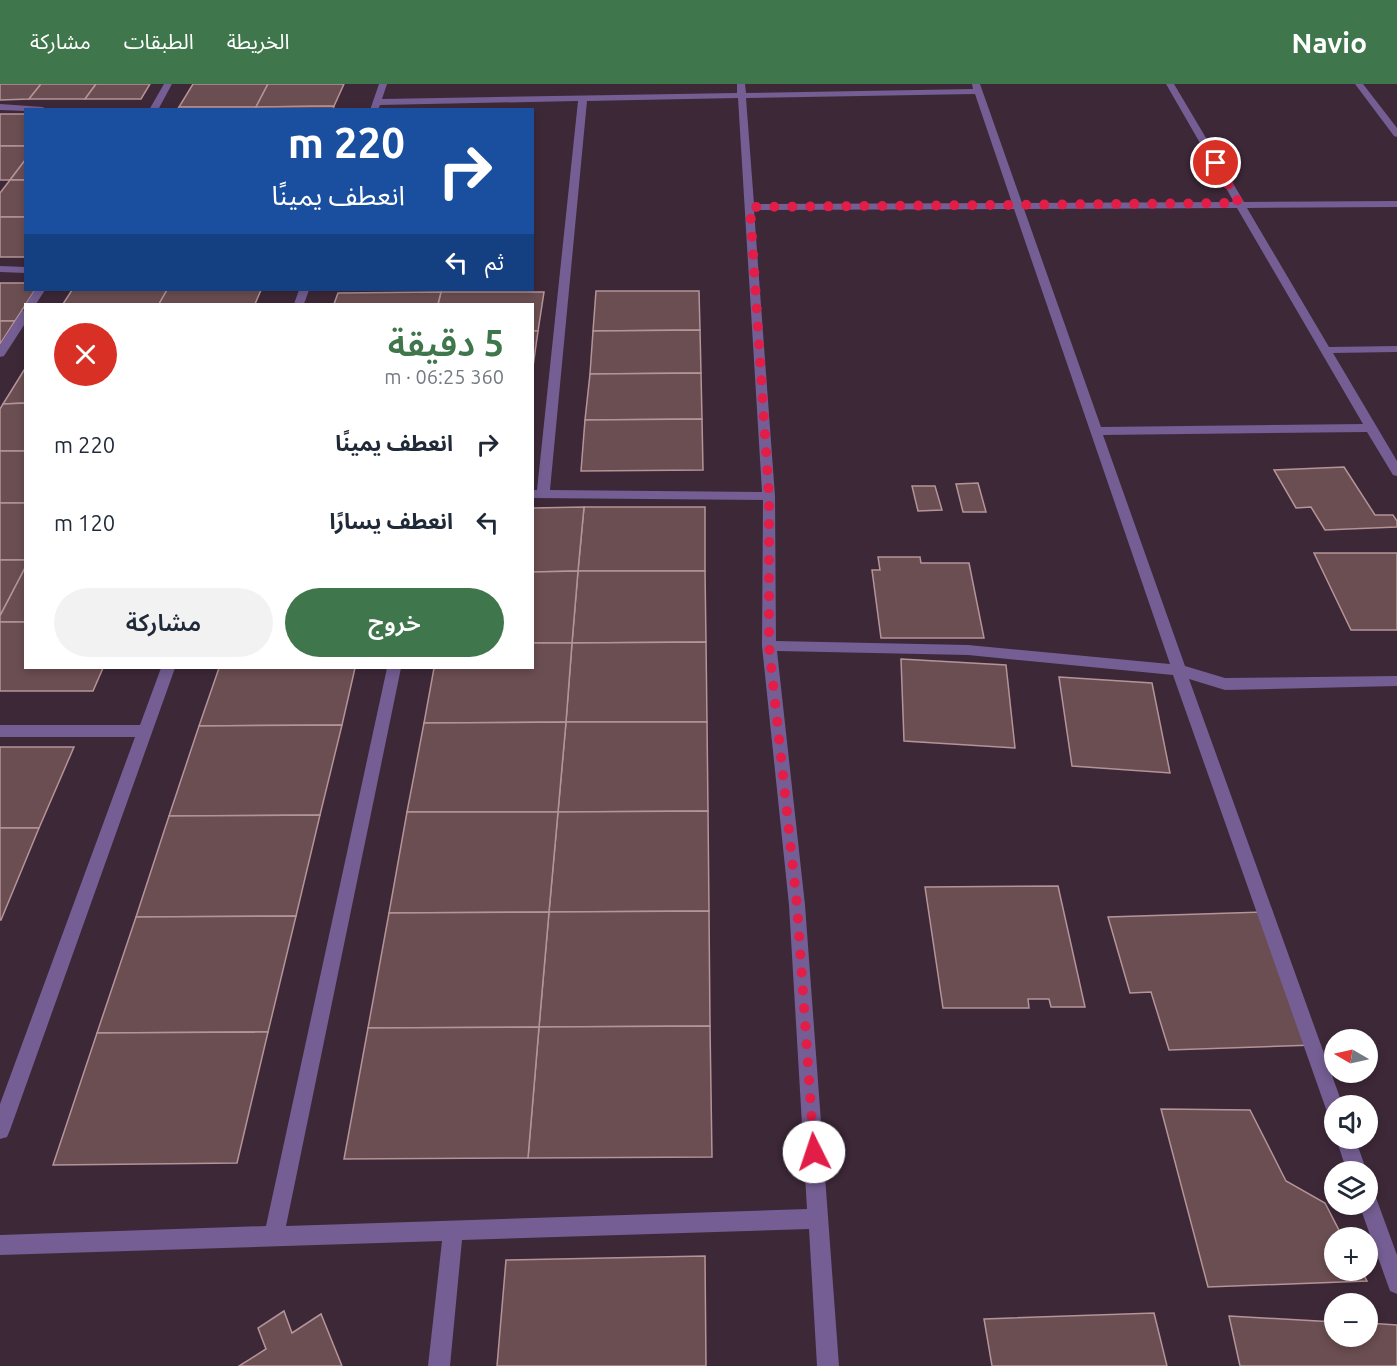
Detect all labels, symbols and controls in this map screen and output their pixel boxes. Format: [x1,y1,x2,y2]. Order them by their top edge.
text: Navio [1292,27,1367,58]
text: مشاركة [30,29,91,53]
text: الطبقات [124,29,194,53]
text: الخريطة [227,29,290,53]
text: 220 m [288,119,405,166]
icon: right [426,132,504,210]
pin [1190,137,1241,188]
icon: arrive [1199,146,1232,179]
text: انعطف يمينًا [271,180,405,210]
icon: left [440,246,473,279]
text: ثم [485,249,504,274]
text: 5 دقيقة [388,322,504,363]
button: close [54,323,117,386]
text: 360 m · 06:25 [384,365,504,388]
icon: right [471,428,504,461]
text: انعطف يمينًا [335,430,453,455]
text: 220 m [54,432,115,457]
icon: left [471,506,504,539]
text: انعطف يسارًا [330,508,453,533]
text: 120 m [54,510,115,535]
button: مشاركة [54,588,273,657]
button: خروج [285,588,504,657]
north arrow [1324,1029,1378,1083]
map controls [1324,1029,1378,1347]
button: sound [1324,1095,1378,1149]
position arrow [782,1120,846,1184]
button: layers [1324,1161,1378,1215]
button: + [1324,1227,1378,1281]
button: − [1324,1293,1378,1347]

